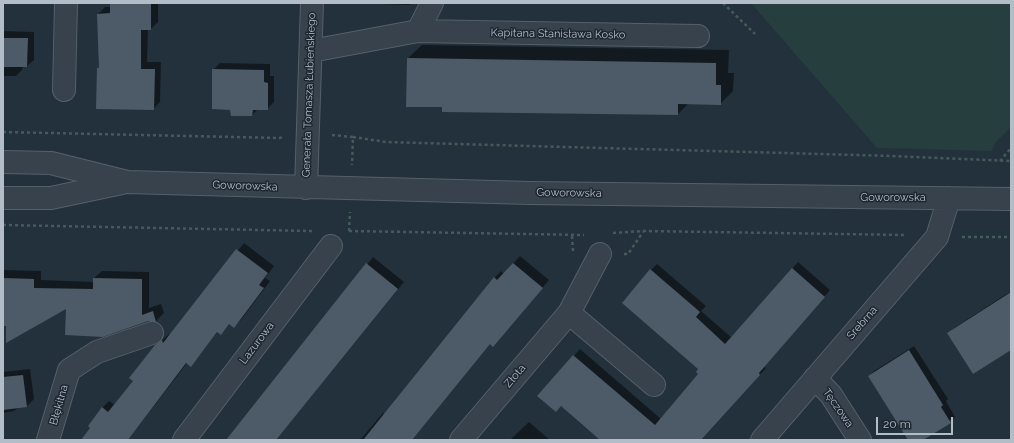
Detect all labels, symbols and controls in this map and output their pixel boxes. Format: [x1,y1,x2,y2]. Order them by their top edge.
street label: Generała Tomasza Łubieńskiego [300,12,318,178]
street label: Kapitana Stanisława Kosko [490,26,626,42]
street label: Goworowska [212,178,278,194]
street label: Goworowska [536,186,602,200]
street label: Goworowska [860,191,926,205]
street label: Srebrna [844,304,880,342]
street label: Lazurowa [237,319,277,367]
street label: Złota [502,362,528,390]
street label: Błękitna [47,383,71,427]
street label: Tęczowa [820,386,856,430]
scale bar [878,409,955,435]
text: 20 m [883,417,911,431]

